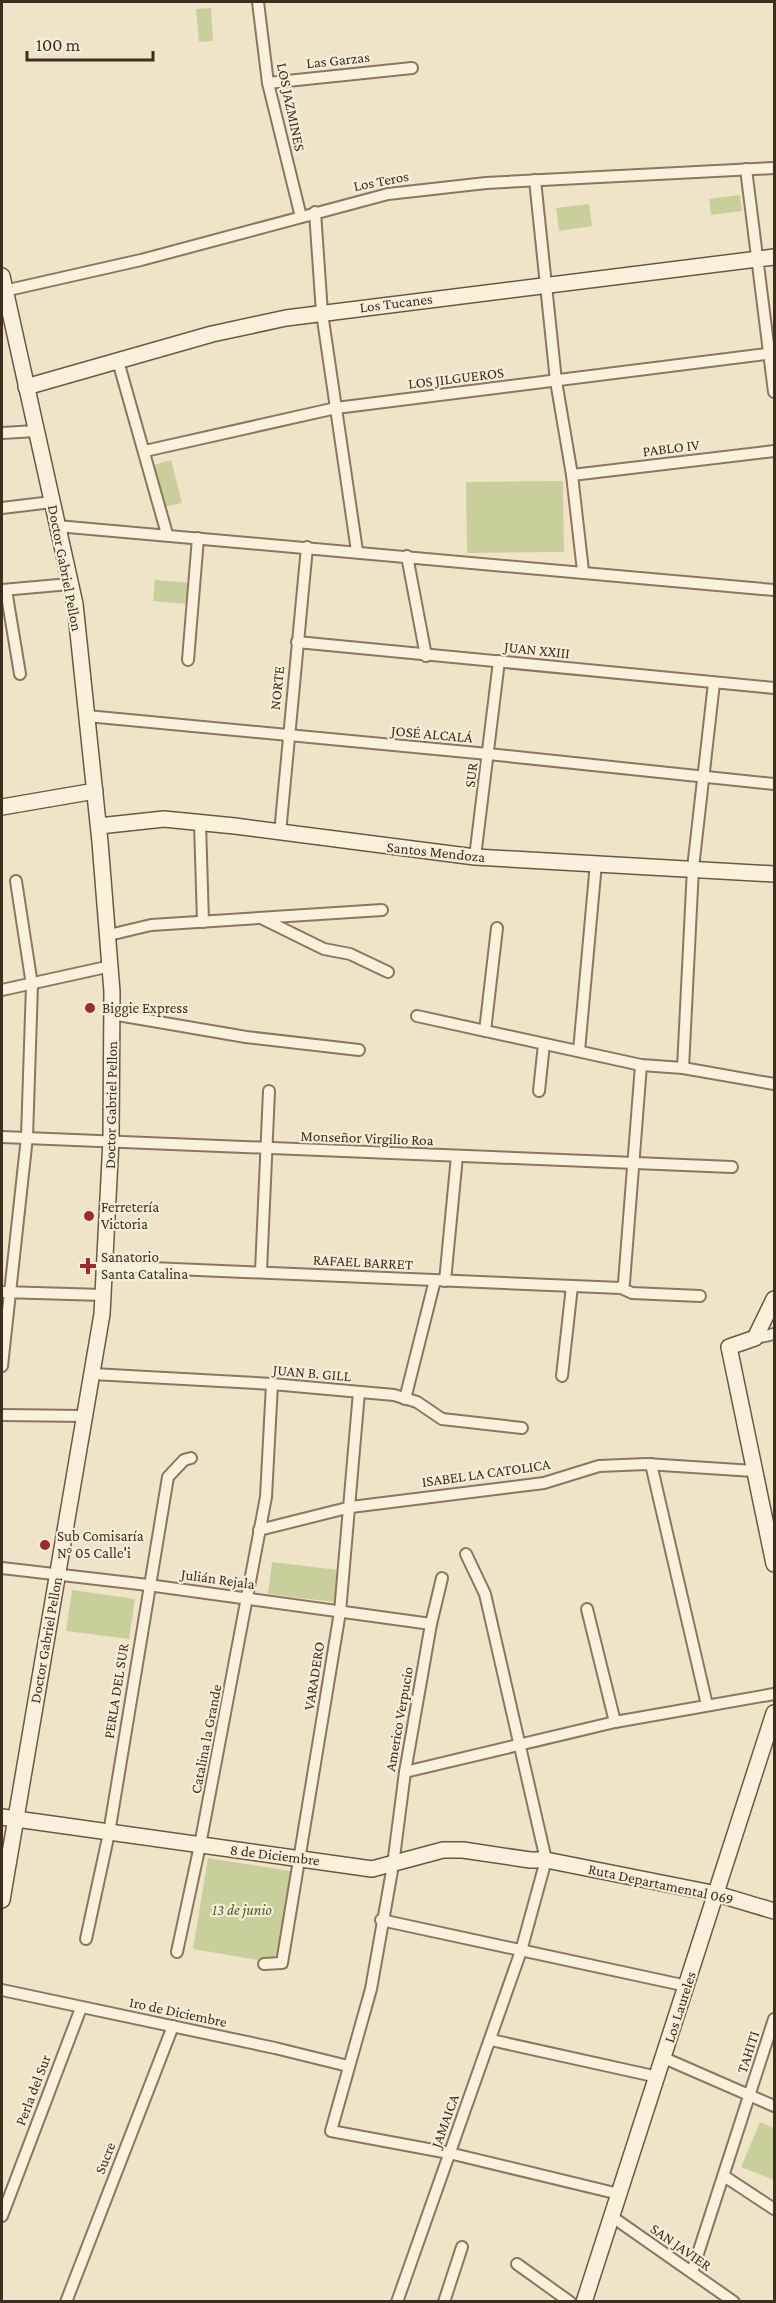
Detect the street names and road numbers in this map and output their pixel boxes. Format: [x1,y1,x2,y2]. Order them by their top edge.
street label: Las Garzas [305,49,371,71]
street label: LOS JAZMINES [273,61,308,153]
street label: Los Teros [352,168,410,194]
street label: Los Tucanes [359,291,433,315]
street label: LOS JILGUEROS [407,364,505,393]
street label: PABLO IV [642,437,701,459]
street label: Doctor Gabriel Pellon [45,504,85,632]
street label: JUAN XXIII [501,638,571,662]
street label: NORTE [267,665,287,711]
street label: JOSÉ ALCALÁ [389,722,474,747]
street label: SUR [462,761,481,788]
street label: Santos Mendoza [386,839,486,865]
street label: Doctor Gabriel Pellon [102,1041,120,1169]
street label: Monseñor Virgilio Roa [300,1128,434,1149]
street label: RAFAEL BARRET [313,1251,413,1273]
street label: JUAN B. GILL [270,1361,352,1385]
street label: ISABEL LA CATOLICA [421,1456,552,1490]
street label: Julián Rejala [178,1566,256,1593]
street label: Doctor Gabriel Pellon [27,1576,65,1704]
street label: VARADERO [301,1641,327,1711]
street label: PERLA DEL SUR [101,1642,132,1740]
street label: Americo Verpucio [382,1665,417,1773]
street label: Catalina la Grande [188,1683,225,1795]
street label: 8 de Diciembre [229,1842,321,1868]
street label: Ruta Departamental 069 [587,1861,735,1908]
street label: Los Laureles [661,1969,699,2045]
street label: 1ro de Diciembre [128,1994,229,2030]
street label: TAHITI [734,2029,762,2075]
street label: Perla del Sur [12,2052,54,2128]
street label: JAMAICA [427,2092,463,2152]
street label: Sucre [92,2139,118,2176]
street label: SAN JAVIER [647,2220,715,2275]

